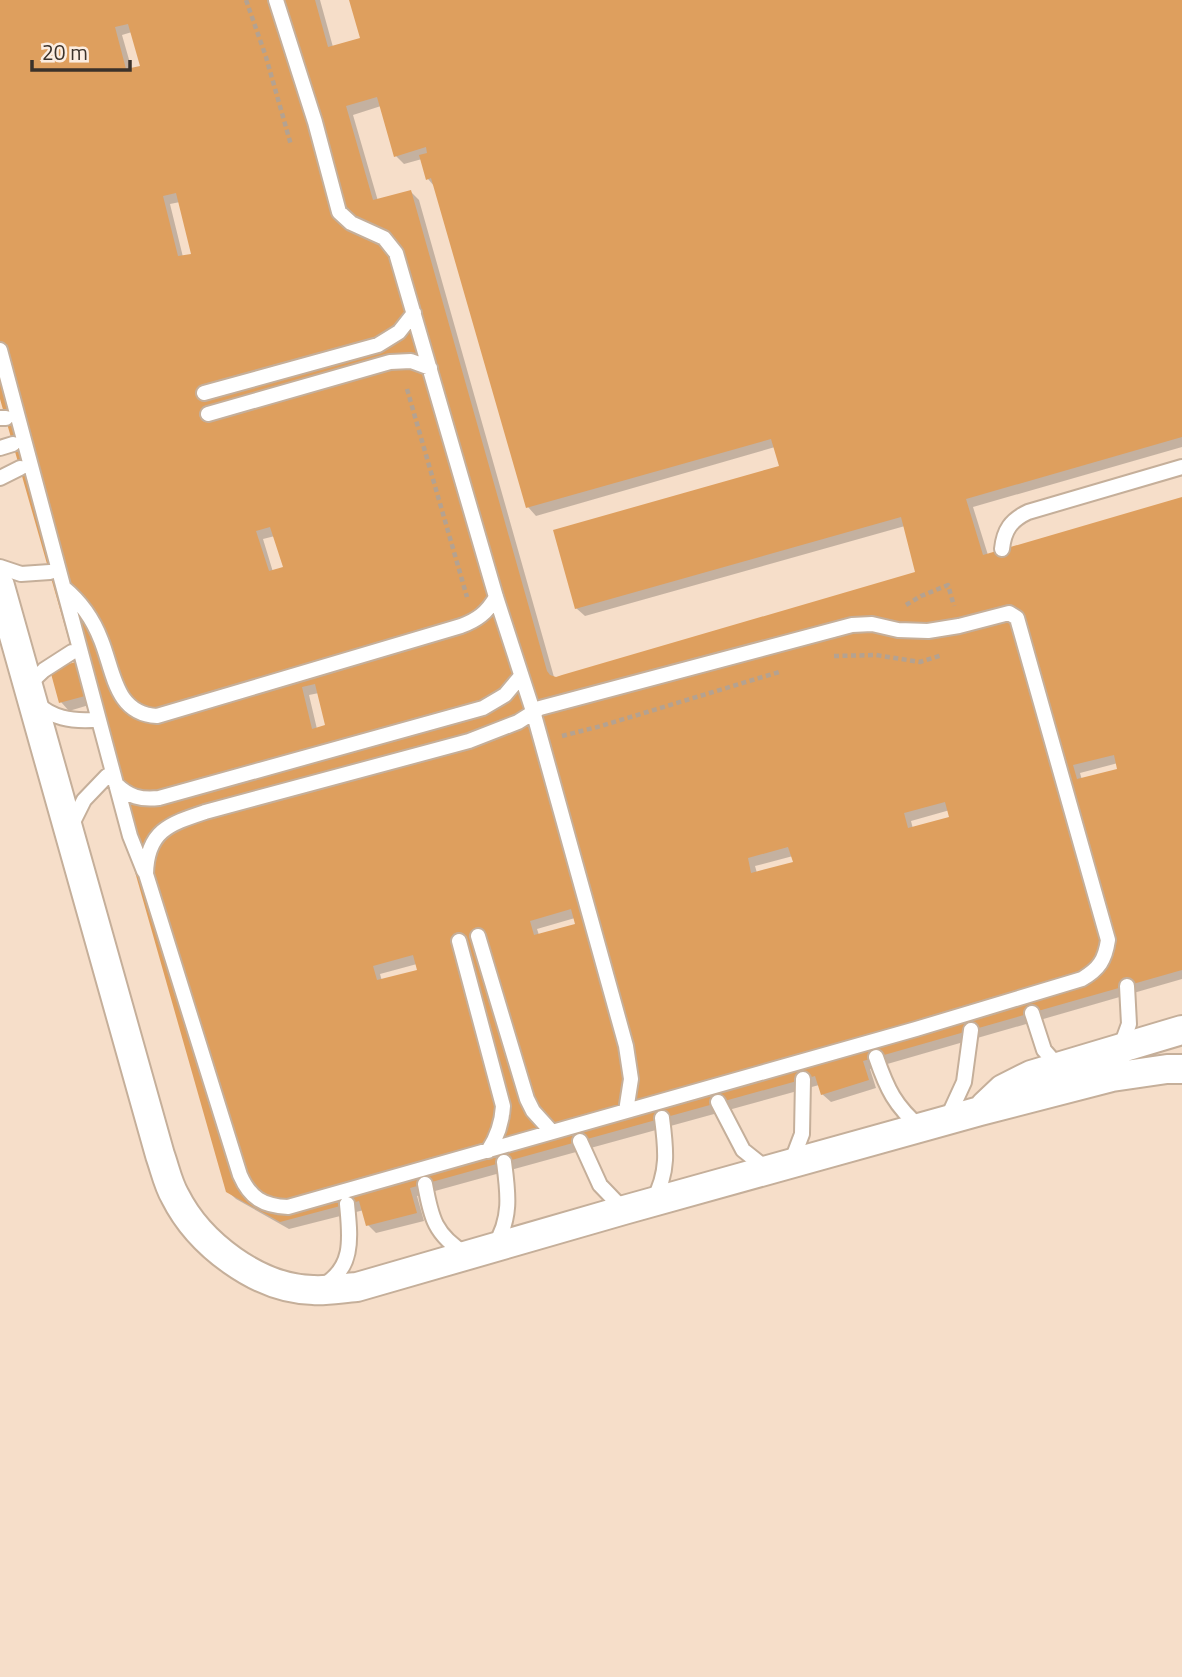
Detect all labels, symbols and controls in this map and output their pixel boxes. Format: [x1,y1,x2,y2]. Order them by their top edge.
scale bar [32,28,130,72]
text: 20 m [42,36,88,68]

